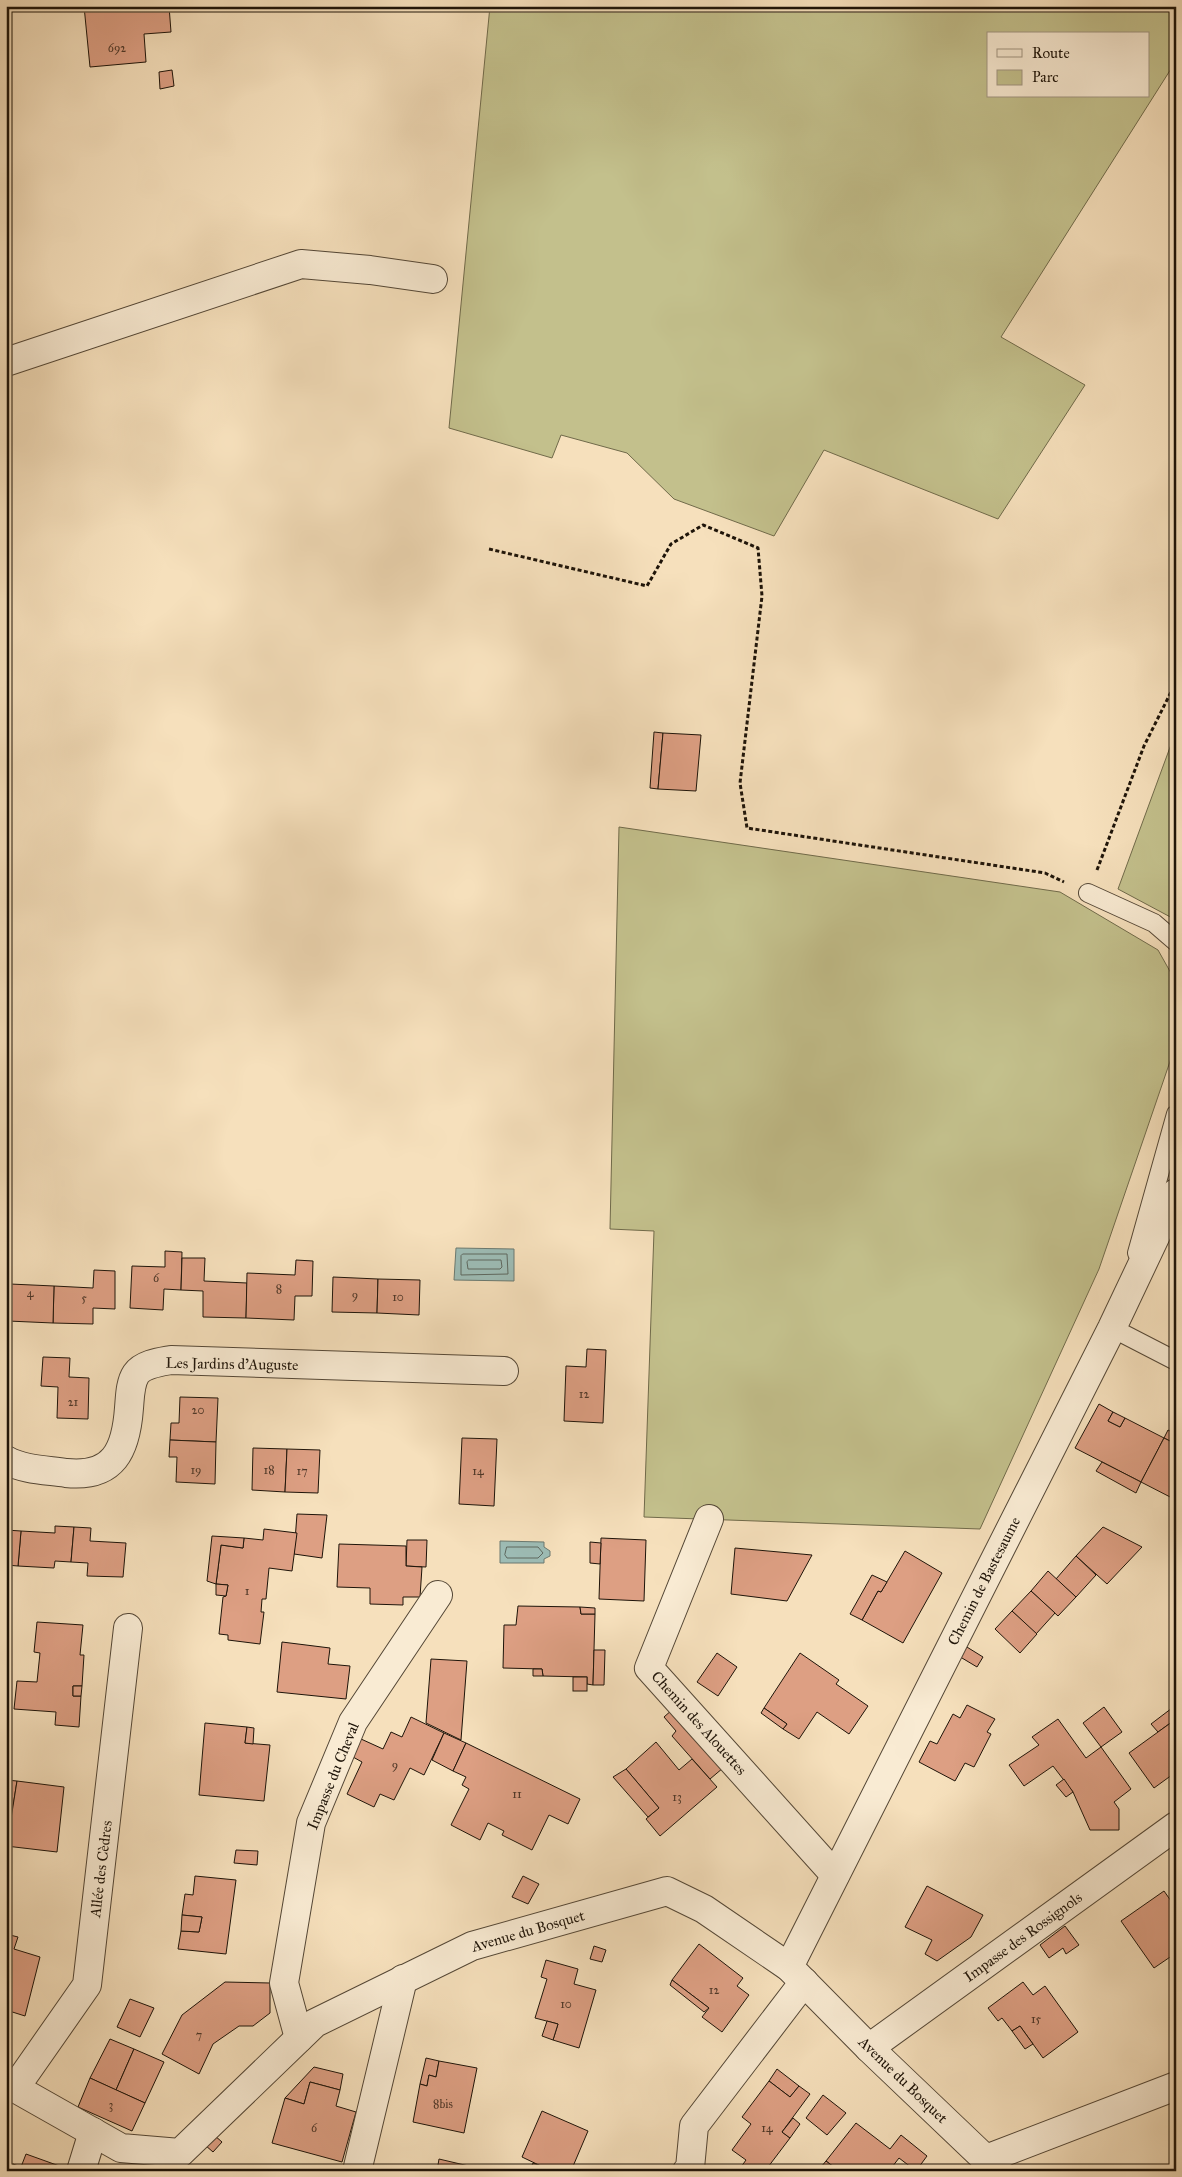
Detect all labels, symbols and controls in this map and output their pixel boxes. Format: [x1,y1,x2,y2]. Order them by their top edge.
legend [987,32,1150,98]
house number: 692 [108,41,126,55]
text: Route [1032,44,1070,62]
text: Parc [1032,68,1059,86]
house number: 6 [153,1271,160,1285]
house number: 8 [276,1282,282,1296]
house number: 4 [27,1286,34,1300]
house number: 9 [352,1288,358,1302]
house number: 10 [392,1290,404,1304]
house number: 5 [81,1291,87,1305]
street label: Les Jardins d'Auguste [165,1354,299,1375]
house number: 12 [579,1387,589,1401]
house number: 21 [68,1395,79,1409]
house number: 20 [192,1403,204,1417]
house number: 19 [190,1463,202,1477]
house number: 18 [263,1463,275,1477]
house number: 17 [296,1464,308,1478]
house number: 14 [472,1464,484,1478]
street label: Chemin de Bastesaume [944,1514,1024,1648]
house number: 1 [245,1584,250,1598]
street label: Chemin des Alouettes [648,1667,750,1779]
street label: Impasse du Cheval [303,1719,363,1832]
house number: 9 [392,1758,398,1772]
house number: 11 [512,1787,522,1801]
house number: 13 [672,1790,682,1804]
street label: Allée des Cèdres [86,1819,116,1920]
street label: Impasse des Rossignols [961,1888,1085,1986]
street label: Avenue du Bosquet [468,1906,588,1957]
house number: 12 [709,1983,719,1997]
house number: 10 [560,1997,572,2011]
house number: 15 [1031,2012,1042,2026]
house number: 7 [196,2028,202,2042]
street label: Avenue du Bosquet [853,2032,952,2128]
house number: 8bis [433,2097,453,2111]
house number: 3 [109,2098,114,2112]
house number: 6 [311,2121,318,2135]
house number: 14 [761,2121,773,2135]

